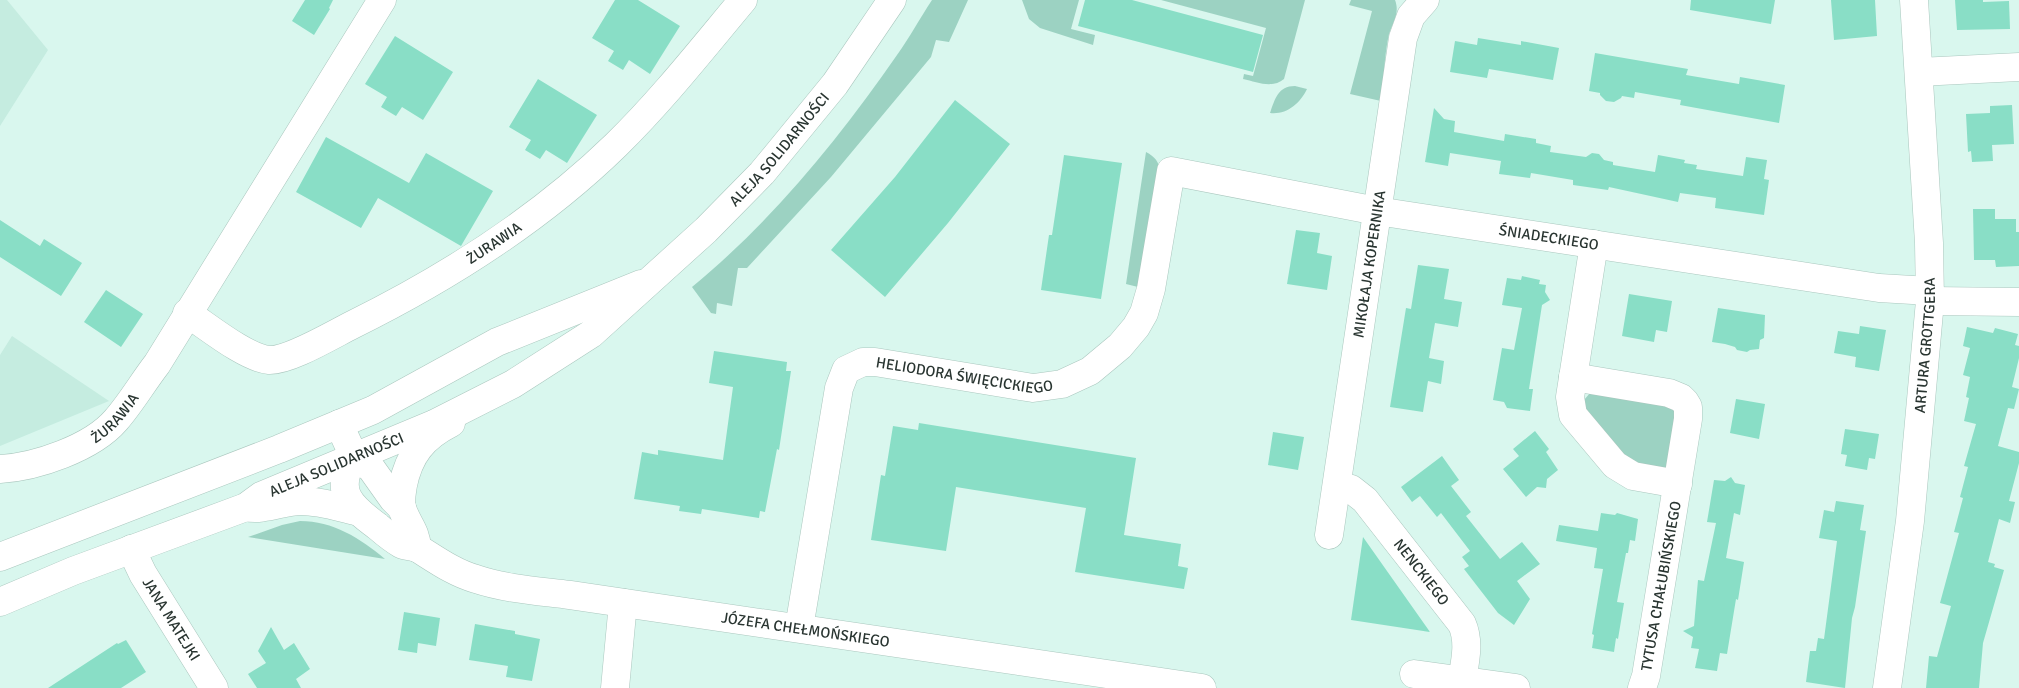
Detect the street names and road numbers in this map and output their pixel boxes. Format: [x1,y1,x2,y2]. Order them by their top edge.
street label: ALEJA SOLIDARNOŚCI [725,89,833,210]
street label: MIKOŁAJA KOPERNIKA [1349,189,1389,339]
street label: ŻURAWIA [463,218,525,268]
street label: ŚNIADECKIEGO [1498,220,1600,254]
street label: ARTURA GROTTGERA [1911,277,1939,414]
street label: HELIODORA ŚWIĘCICKIEGO [875,353,1054,397]
street label: ŻURAWIA [87,390,143,447]
street label: ALEJA SOLIDARNOŚCI [266,429,406,501]
street label: TYTUSA CHAŁUBIŃSKIEGO [1636,499,1685,672]
street label: NENCKIEGO [1390,535,1453,609]
street label: JANA MATEJKI [138,574,204,664]
street label: JÓZEFA CHEŁMOŃSKIEGO [720,608,891,651]

